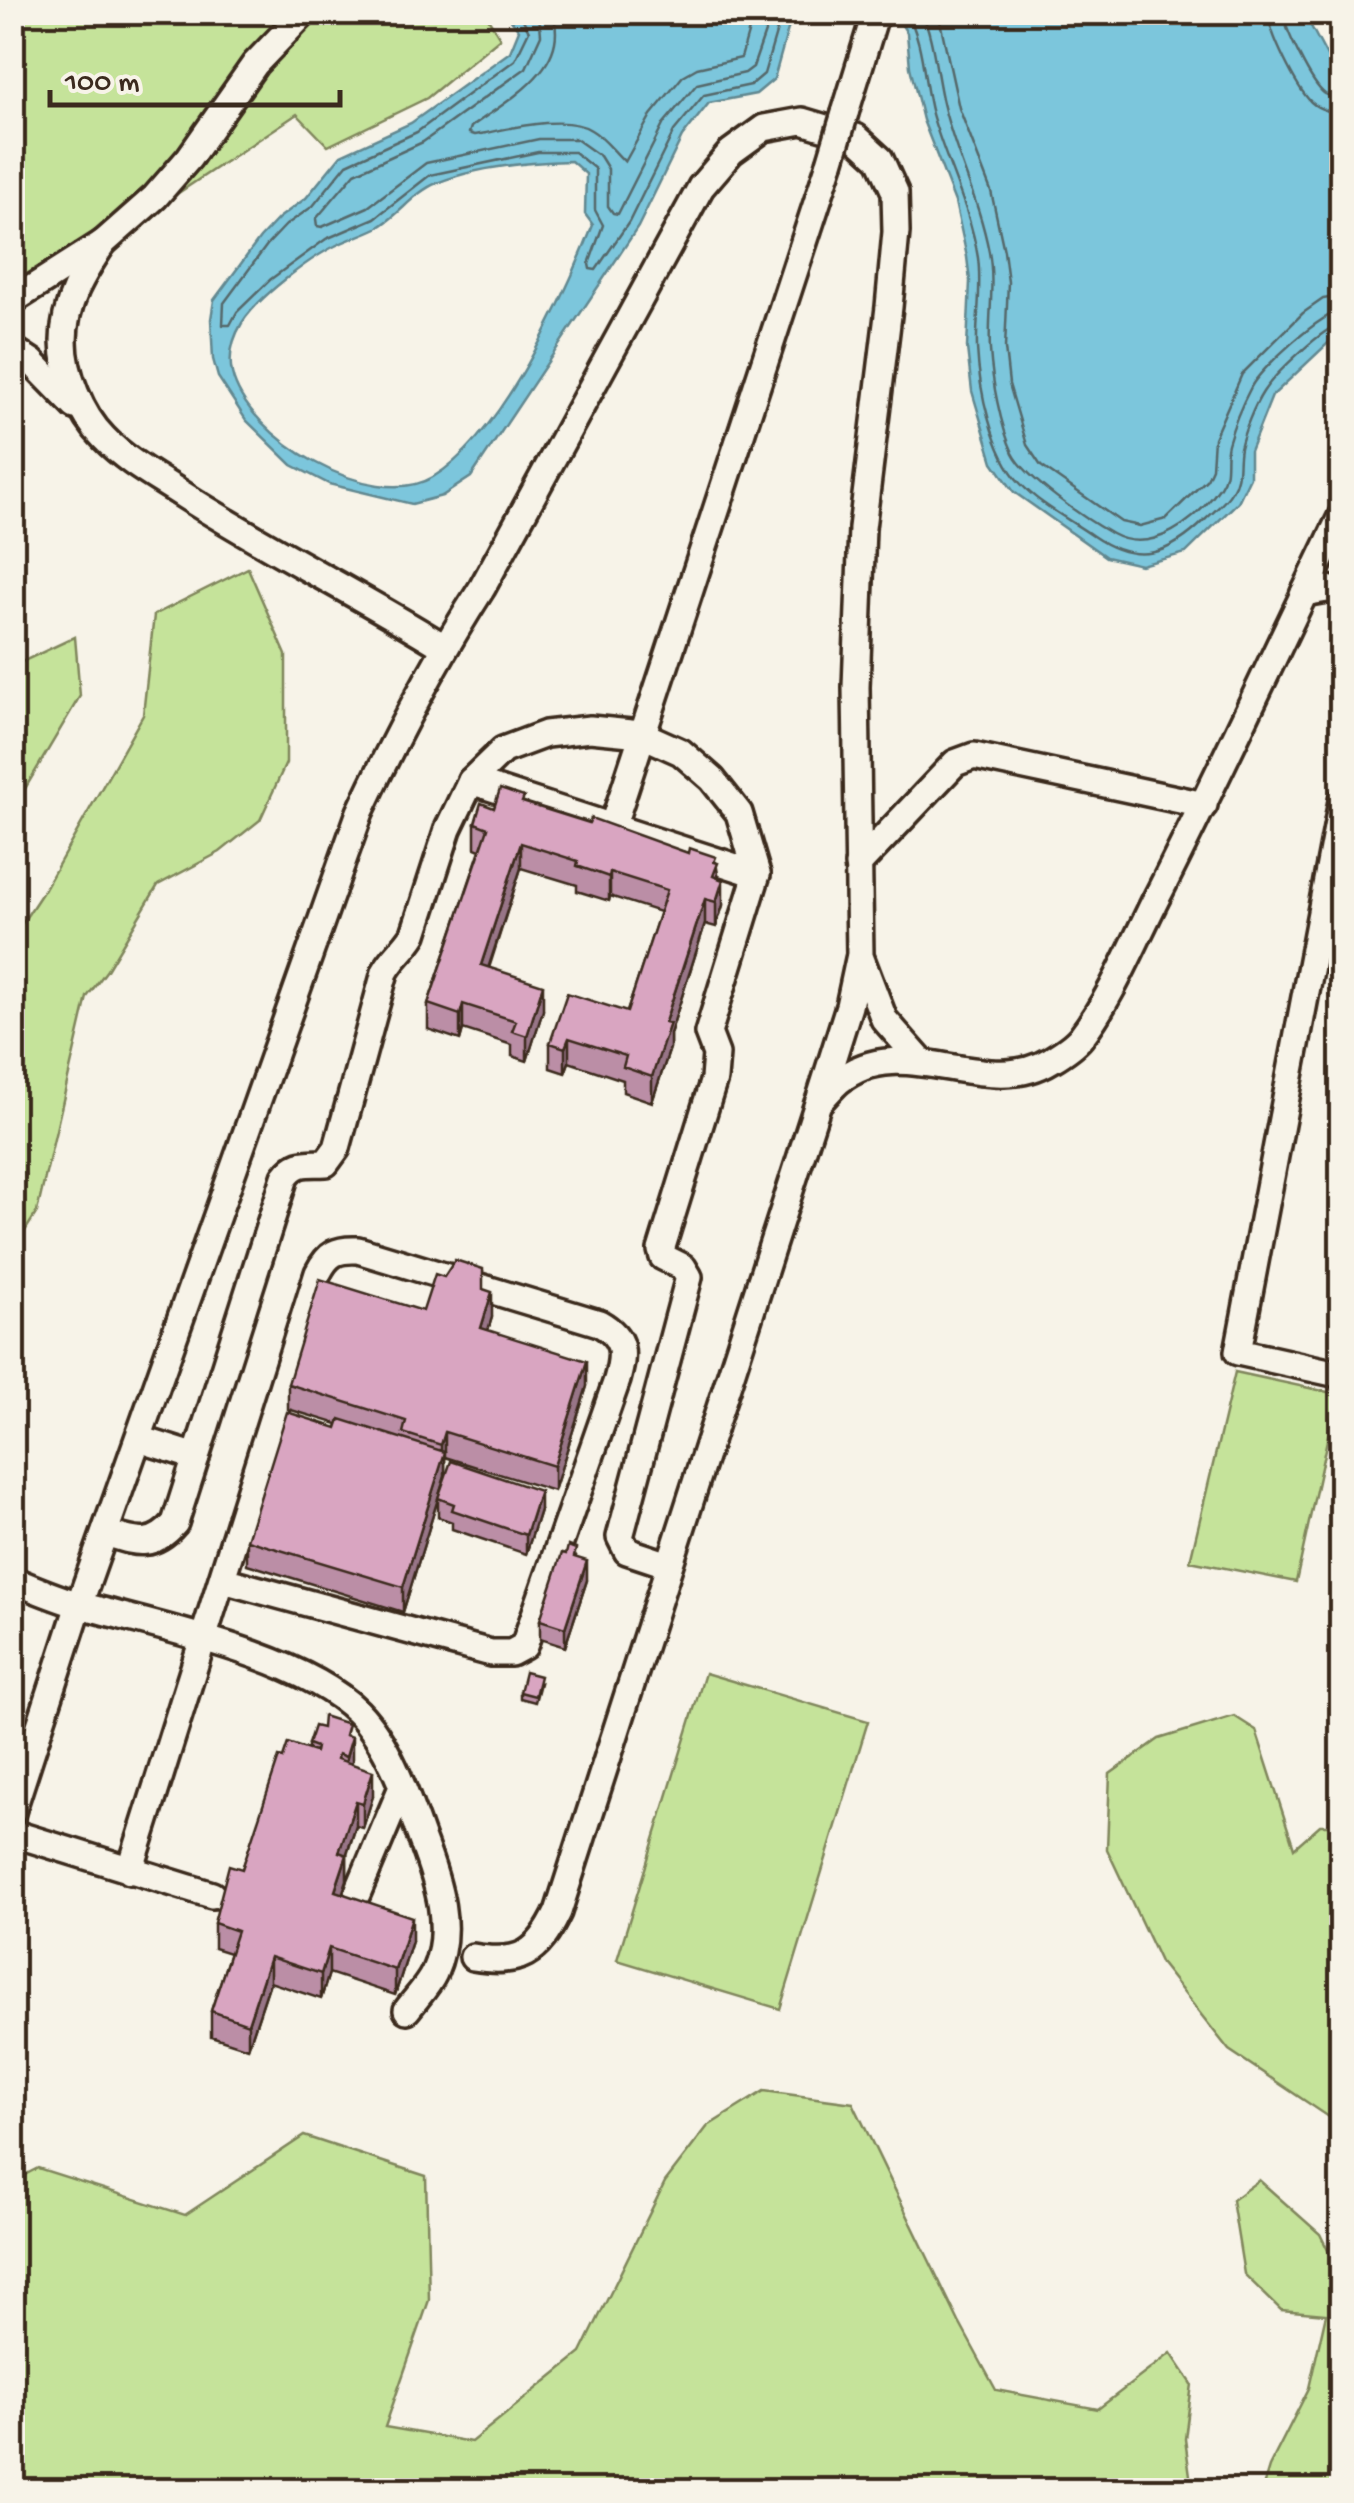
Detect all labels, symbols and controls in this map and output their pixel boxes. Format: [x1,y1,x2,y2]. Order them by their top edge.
scale bar [50,45,340,107]
text: 100 m [64,67,140,102]

